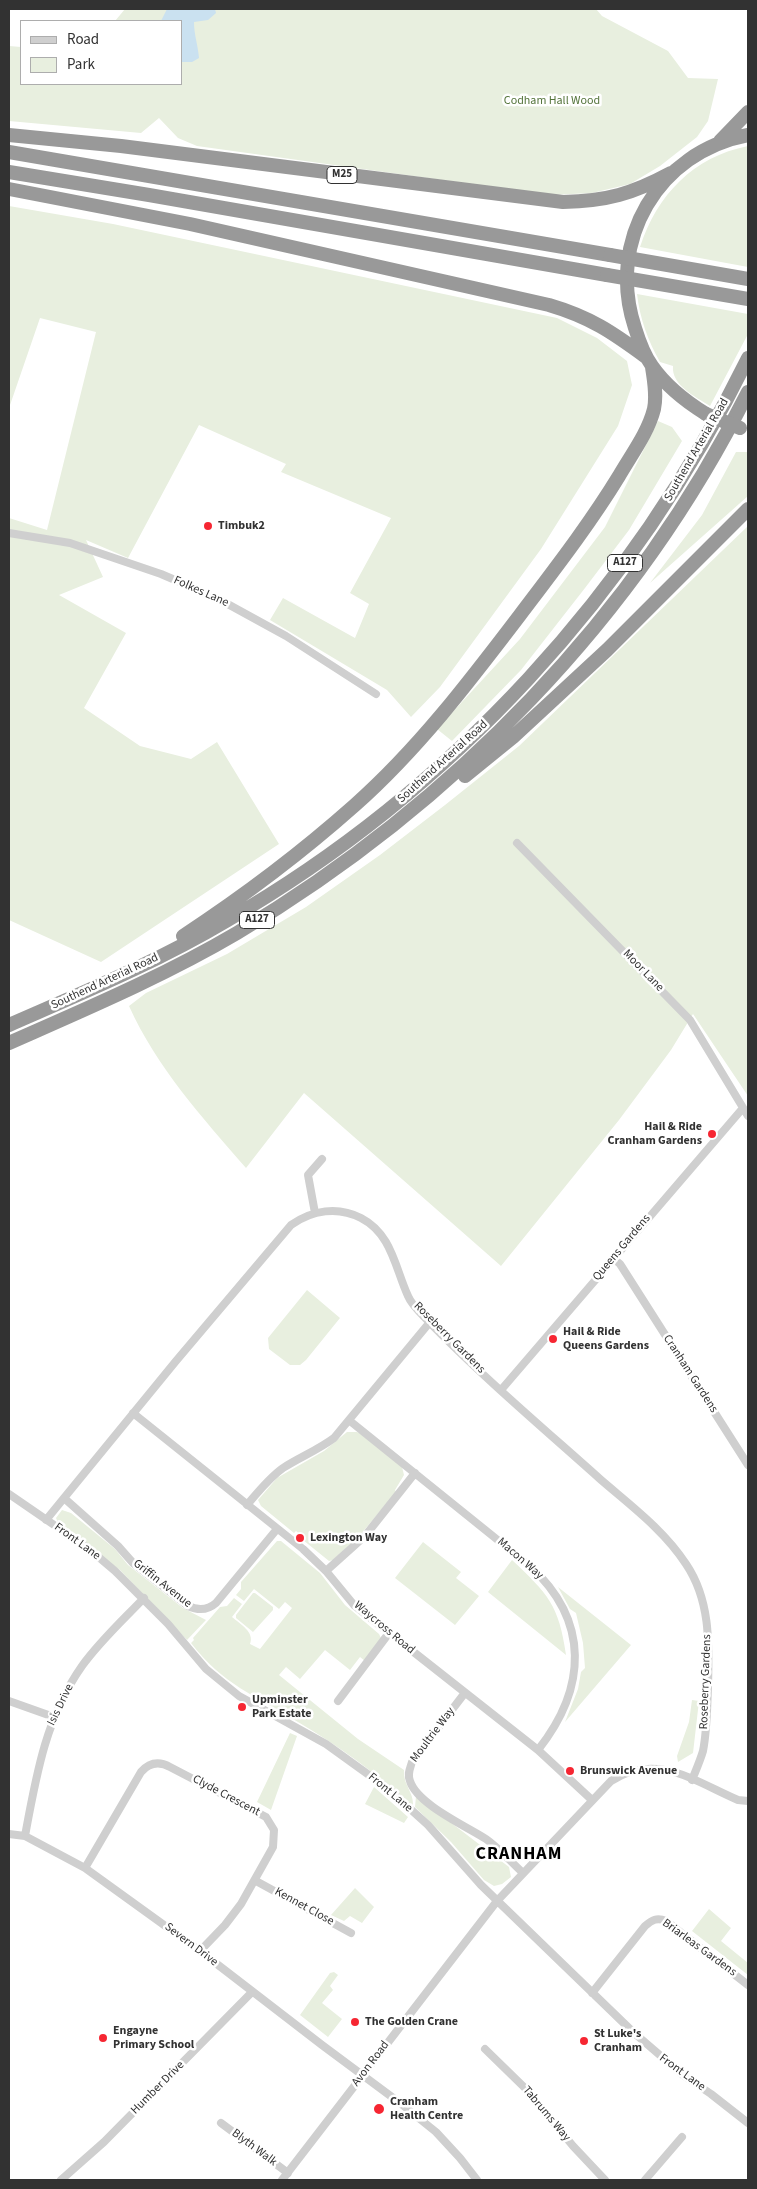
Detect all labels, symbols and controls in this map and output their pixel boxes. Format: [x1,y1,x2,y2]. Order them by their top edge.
legend [20,20,182,85]
text: Road [67,29,99,50]
text: Park [67,54,95,75]
park label: Codham Hall Wood [504,94,600,108]
road number: M25 [327,166,357,184]
street label: Southend Arterial Road [662,396,732,504]
place label: Timbuk2 [218,519,265,533]
marker: Timbuk2 [202,520,214,532]
road number: A127 [608,554,642,572]
street label: Folkes Lane [171,573,231,611]
street label: Southend Arterial Road [395,718,491,806]
road number: A127 [240,912,274,928]
street label: Moor Lane [620,947,666,995]
street label: Southend Arterial Road [49,951,161,1013]
place label: Hail & Ride Cranham Gardens [608,1120,702,1148]
marker: Hail & Ride Cranham Gardens [706,1128,718,1140]
street label: Queens Gardens [590,1212,654,1284]
street label: Roseberry Gardens [410,1299,488,1377]
place label: Hail & Ride Queens Gardens [563,1325,649,1353]
street label: Cranham Gardens [659,1332,721,1416]
marker: Hail & Ride Queens Gardens [547,1333,559,1345]
street label: Front Lane [51,1520,103,1564]
place label: Lexington Way [310,1531,387,1545]
marker: Lexington Way [294,1532,306,1544]
street label: Macon Way [494,1535,546,1583]
street label: Griffin Avenue [130,1557,194,1611]
street label: Waycross Road [351,1598,417,1658]
street label: Roseberry Gardens [697,1634,715,1730]
street label: Isis Drive [45,1682,77,1728]
place label: Upminster Park Estate [252,1693,312,1721]
marker: Upminster Park Estate [236,1701,248,1713]
street label: Moultrie Way [408,1705,458,1765]
place label: Brunswick Avenue [580,1764,677,1778]
marker: Brunswick Avenue [564,1765,576,1777]
street label: Front Lane [365,1770,415,1816]
street label: Clyde Crescent [190,1772,262,1820]
district label: CRANHAM [475,1844,563,1866]
street label: Kennet Close [272,1885,336,1929]
street label: Briarleas Gardens [659,1916,739,1980]
street label: Severn Drive [161,1920,221,1970]
place label: The Golden Crane [365,2015,458,2029]
marker: The Golden Crane [349,2016,361,2028]
place label: Engayne Primary School [113,2024,194,2052]
place label: St Luke's Cranham [594,2027,642,2055]
marker: Engayne Primary School [97,2032,109,2044]
marker: St Luke's Cranham [578,2035,590,2047]
street label: Avon Road [349,2038,393,2090]
street label: Front Lane [656,2051,708,2095]
street label: Humber Drive [128,2058,188,2118]
street label: Tabrums Way [519,2084,573,2144]
place label: Cranham Health Centre [390,2095,463,2123]
marker: Cranham Health Centre [372,2102,386,2116]
street label: Blyth Walk [229,2126,279,2170]

